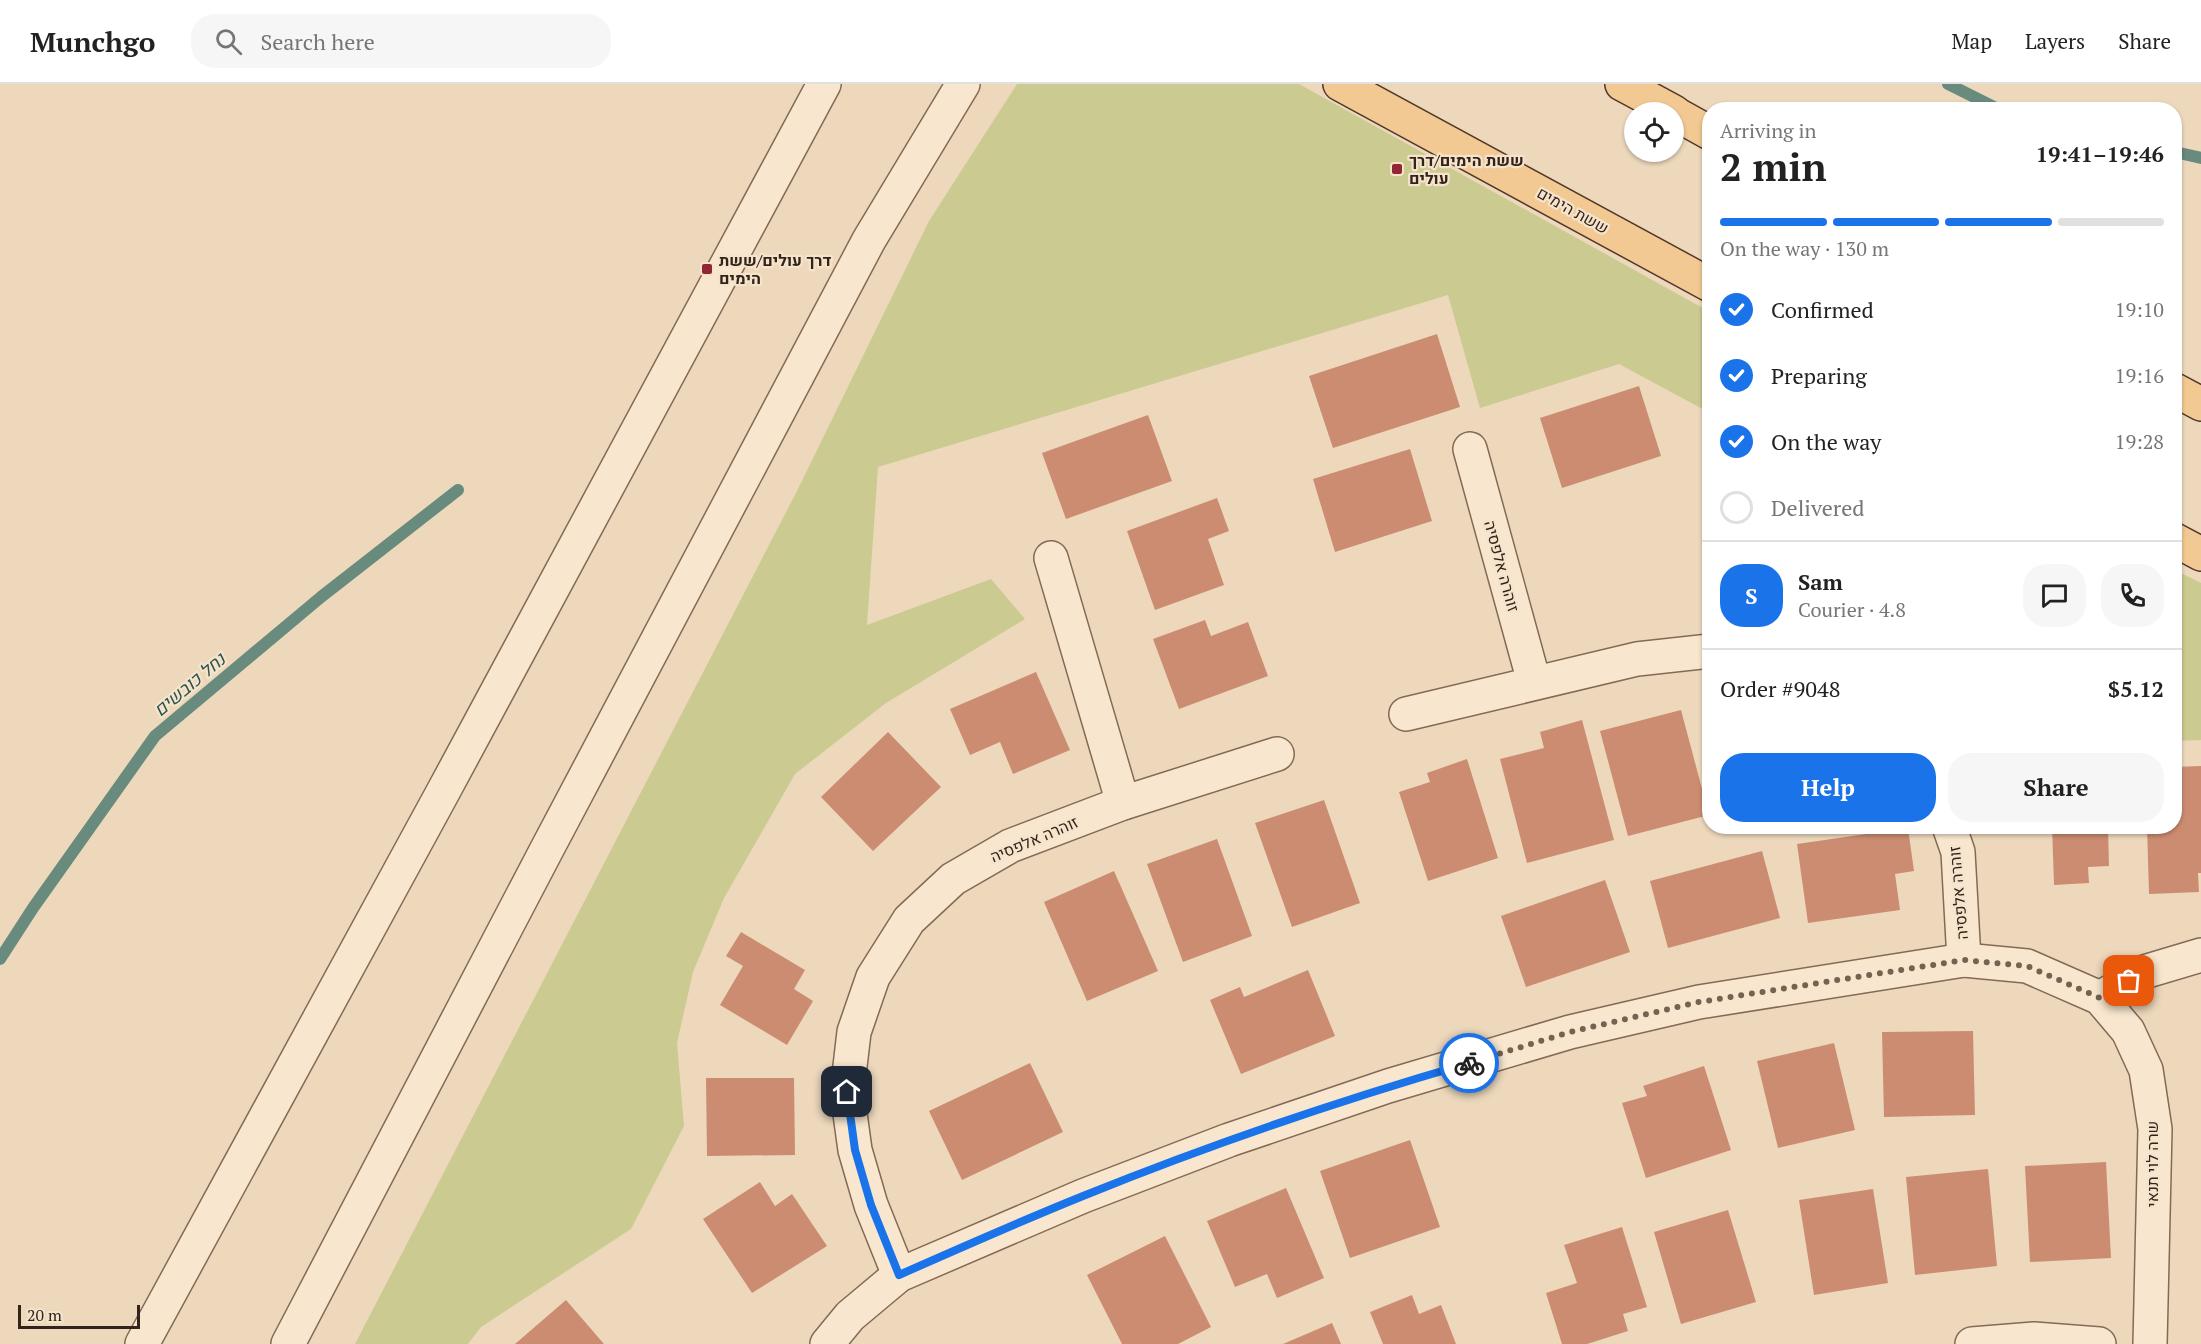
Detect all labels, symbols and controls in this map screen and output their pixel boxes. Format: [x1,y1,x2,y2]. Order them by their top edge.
search box [191,14,611,68]
text: Munchgo [30,23,155,60]
icon: search [212,25,245,58]
text: Search here [260,27,375,56]
text: Map [1951,27,1992,55]
text: Layers [2025,27,2085,55]
text: Share [2118,27,2171,55]
map controls [1624,102,1684,162]
button: locate [1624,102,1684,162]
text: Arriving in [1720,117,1816,144]
text: 19:41–19:46 [2036,139,2164,168]
text: 2 min [1720,140,1827,192]
place label: ששת הימים/דרך עולים [1409,149,1524,189]
marker: ששת הימים/דרך עולים [1390,162,1404,176]
street label: ששת הימים [1533,181,1613,239]
text: On the way · 130 m [1720,235,1889,262]
place label: דרך עולים/ששת הימים [719,249,832,289]
marker: דרך עולים/ששת הימים [700,262,714,276]
icon: check [1720,293,1753,326]
text: Confirmed [1771,295,1874,324]
text: 19:10 [2115,296,2164,323]
icon: check [1720,359,1753,392]
text: Preparing [1771,361,1867,390]
text: 19:16 [2115,362,2164,389]
icon: check [1720,425,1753,458]
text: On the way [1771,427,1881,456]
text: 19:28 [2115,428,2164,455]
text: Delivered [1771,493,1864,522]
street label: זוהרה אלפסיה [1479,518,1525,615]
button: chat [2023,564,2086,627]
button: phone [2101,564,2164,627]
text: Sam [1798,567,1843,596]
text: S [1745,581,1758,610]
text: Courier · 4.8 [1798,596,1906,623]
water label: נחל כובשים [148,646,231,721]
text: Order #9048 [1720,674,1840,703]
text: $5.12 [2108,674,2164,703]
button: Help [1720,753,1936,822]
button: Share [1948,753,2164,822]
street label: זוהרה אלפסיה [986,810,1082,867]
street label: זוהרה אלפסיה [1943,845,1973,941]
pin [2103,955,2154,1006]
icon: bag [2112,964,2145,997]
courier [1439,1033,1499,1093]
icon: bike [1453,1047,1486,1080]
pin [821,1066,872,1117]
icon: home [830,1075,863,1108]
street label: שרה לוי תנאי [2141,1121,2163,1207]
scale bar [18,1302,140,1330]
text: 20 m [27,1304,62,1326]

